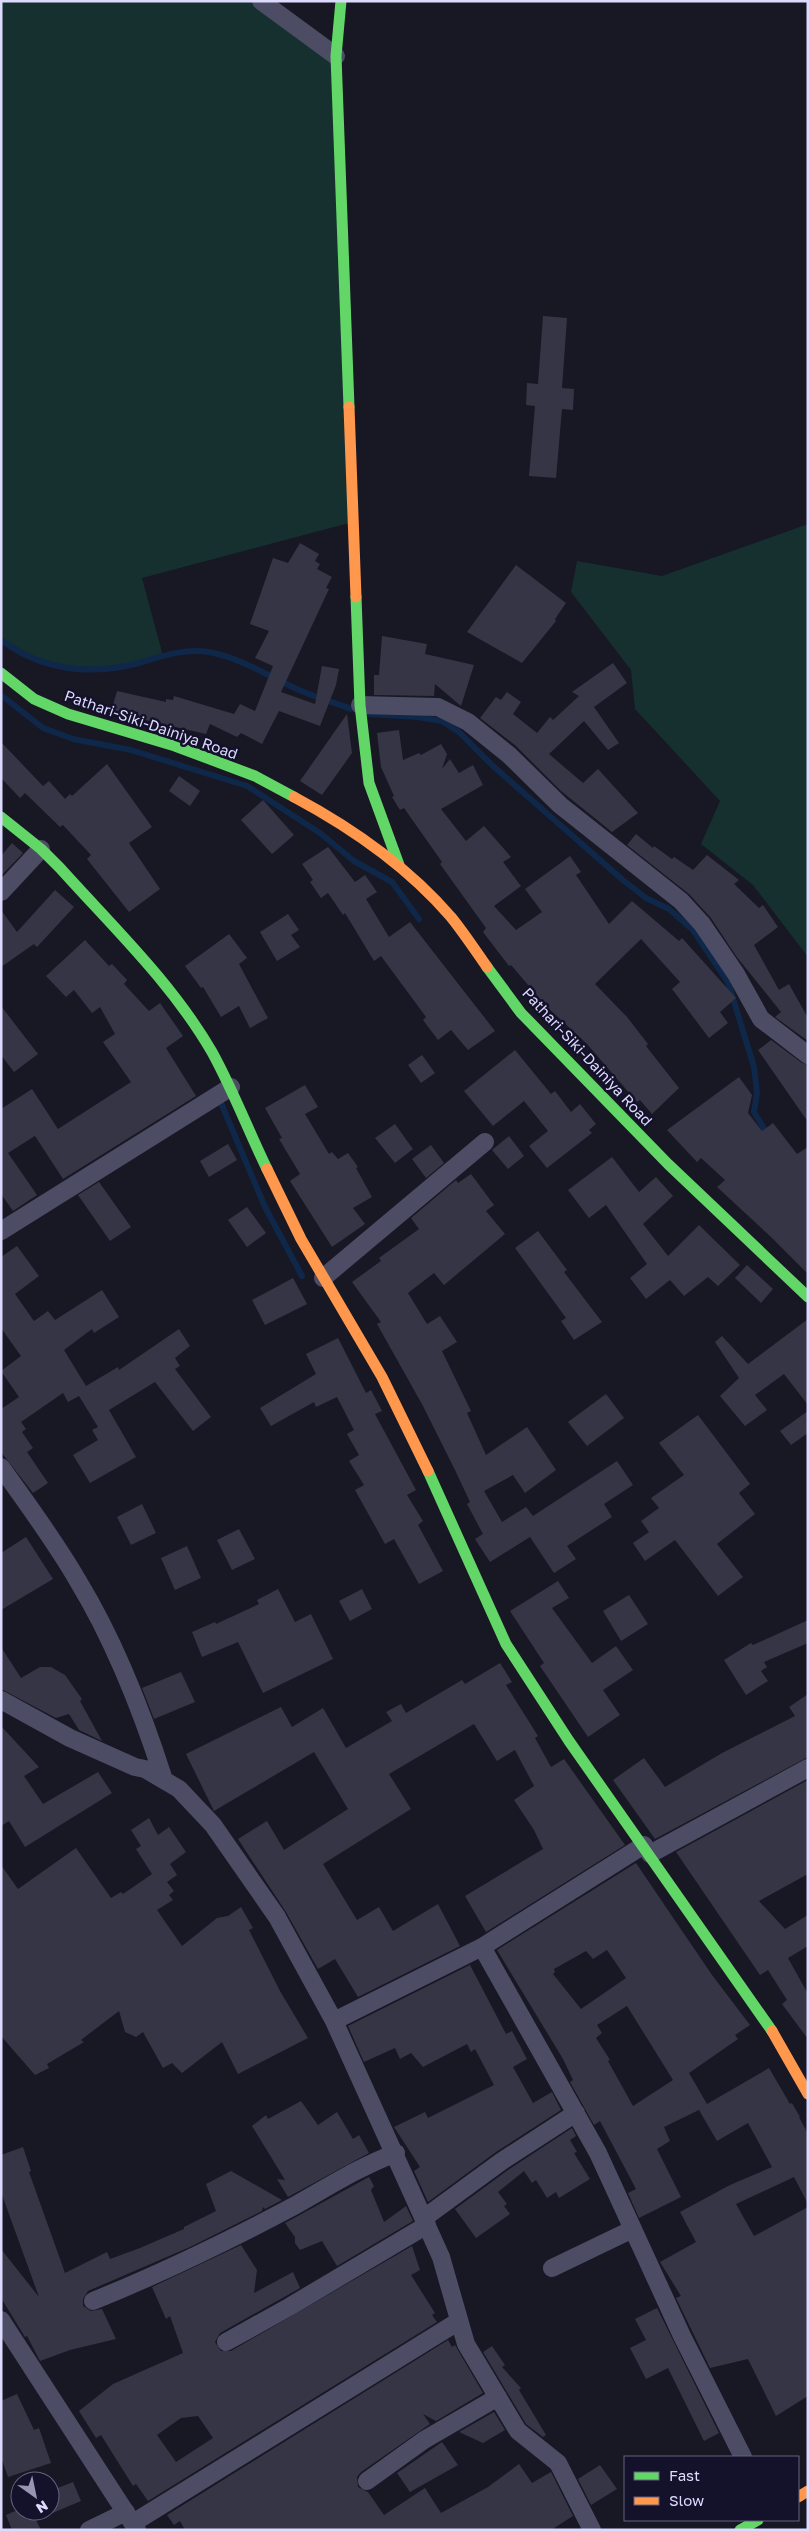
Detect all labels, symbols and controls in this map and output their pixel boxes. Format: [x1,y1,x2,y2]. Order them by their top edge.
street label: Pathari-Siki-Dainiya Road [62,686,240,762]
street label: Pathari-Siki-Dainiya Road [519,984,656,1129]
legend [624,2456,799,2521]
text: Fast [669,2466,700,2484]
north arrow [10,2471,60,2521]
text: Slow [669,2491,704,2509]
text: N [33,2497,51,2517]

